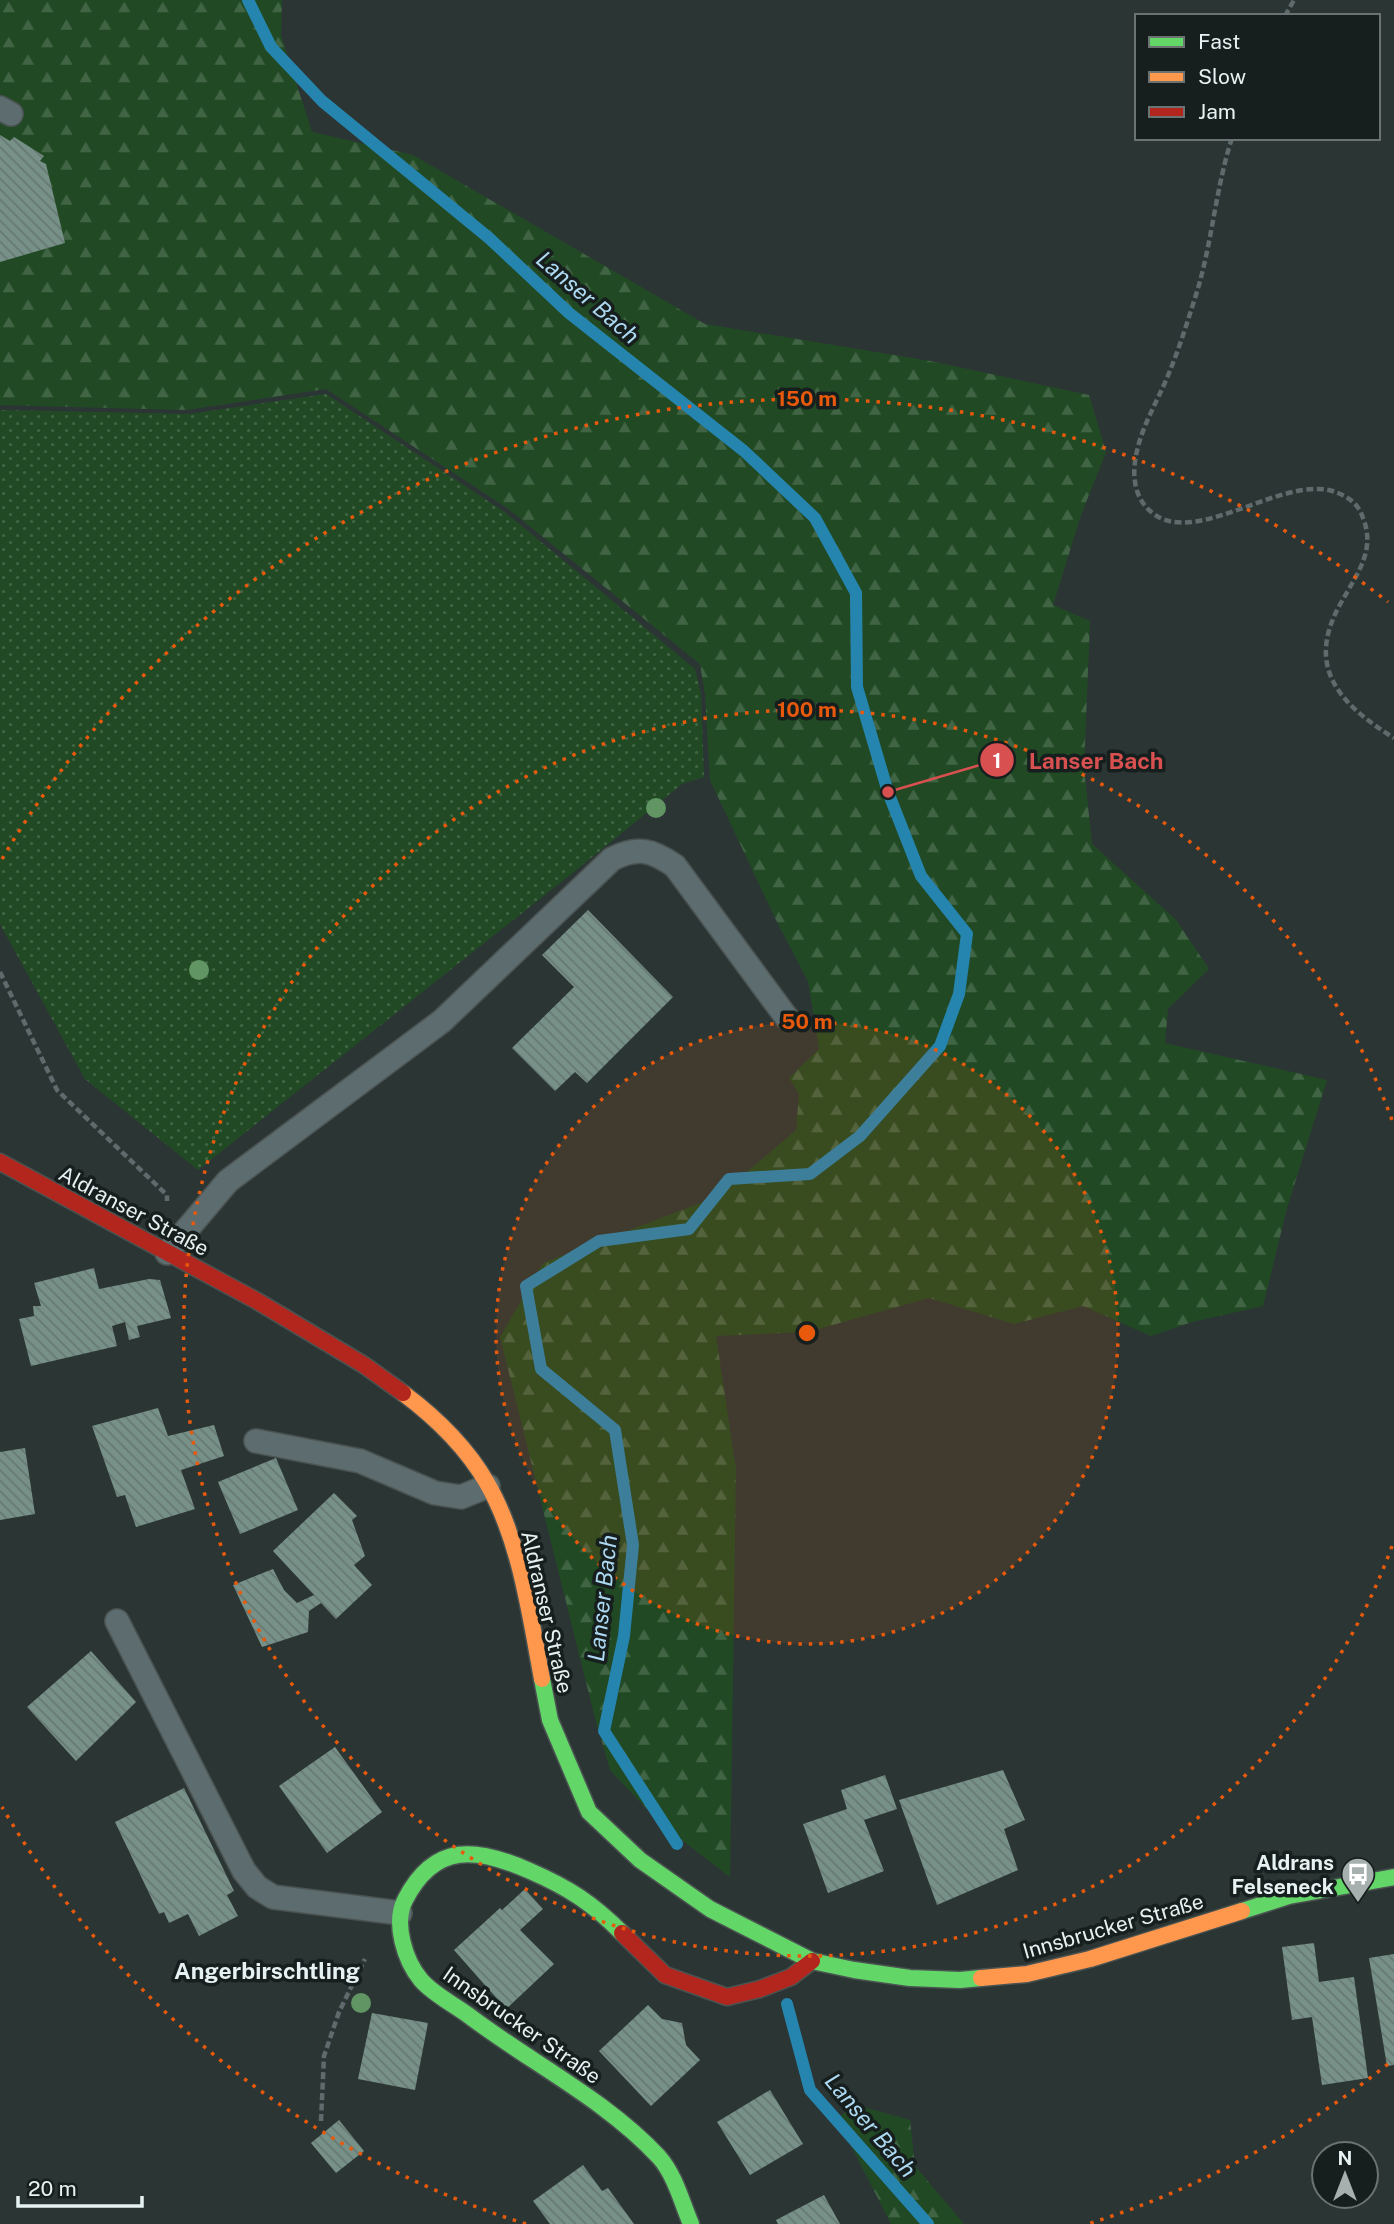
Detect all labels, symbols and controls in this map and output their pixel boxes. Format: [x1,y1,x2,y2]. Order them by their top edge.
legend [1135,14,1380,140]
text: Fast [1198,29,1240,54]
text: Slow [1198,64,1246,89]
text: Jam [1198,99,1236,124]
water label: Lanser Bach [531,245,645,349]
text: 150 m [777,386,837,411]
text: 100 m [777,697,837,722]
callout: Lanser Bach [979,738,1177,782]
text: Lanser Bach [1029,747,1163,774]
text: 1 [993,748,1002,773]
text: 50 m [781,1009,833,1034]
street label: Aldranser Straße [55,1161,213,1261]
centre of rings [795,1321,819,1345]
street label: Aldranser Straße [516,1528,578,1696]
water label: Lanser Bach [582,1533,622,1663]
place label: Aldrans Felseneck [1231,1850,1334,1899]
bus stop icon: Aldrans Felseneck [1339,1855,1377,1904]
street label: Innsbrucker Straße [1020,1888,1206,1964]
district label: Angerbirschtling [174,1957,360,1984]
street label: Innsbrucker Straße [438,1961,606,2089]
water label: Lanser Bach [820,2068,922,2182]
north arrow [1310,2140,1380,2210]
text: N [1338,2147,1352,2169]
scale bar [18,2164,142,2208]
text: 20 m [28,2176,77,2201]

